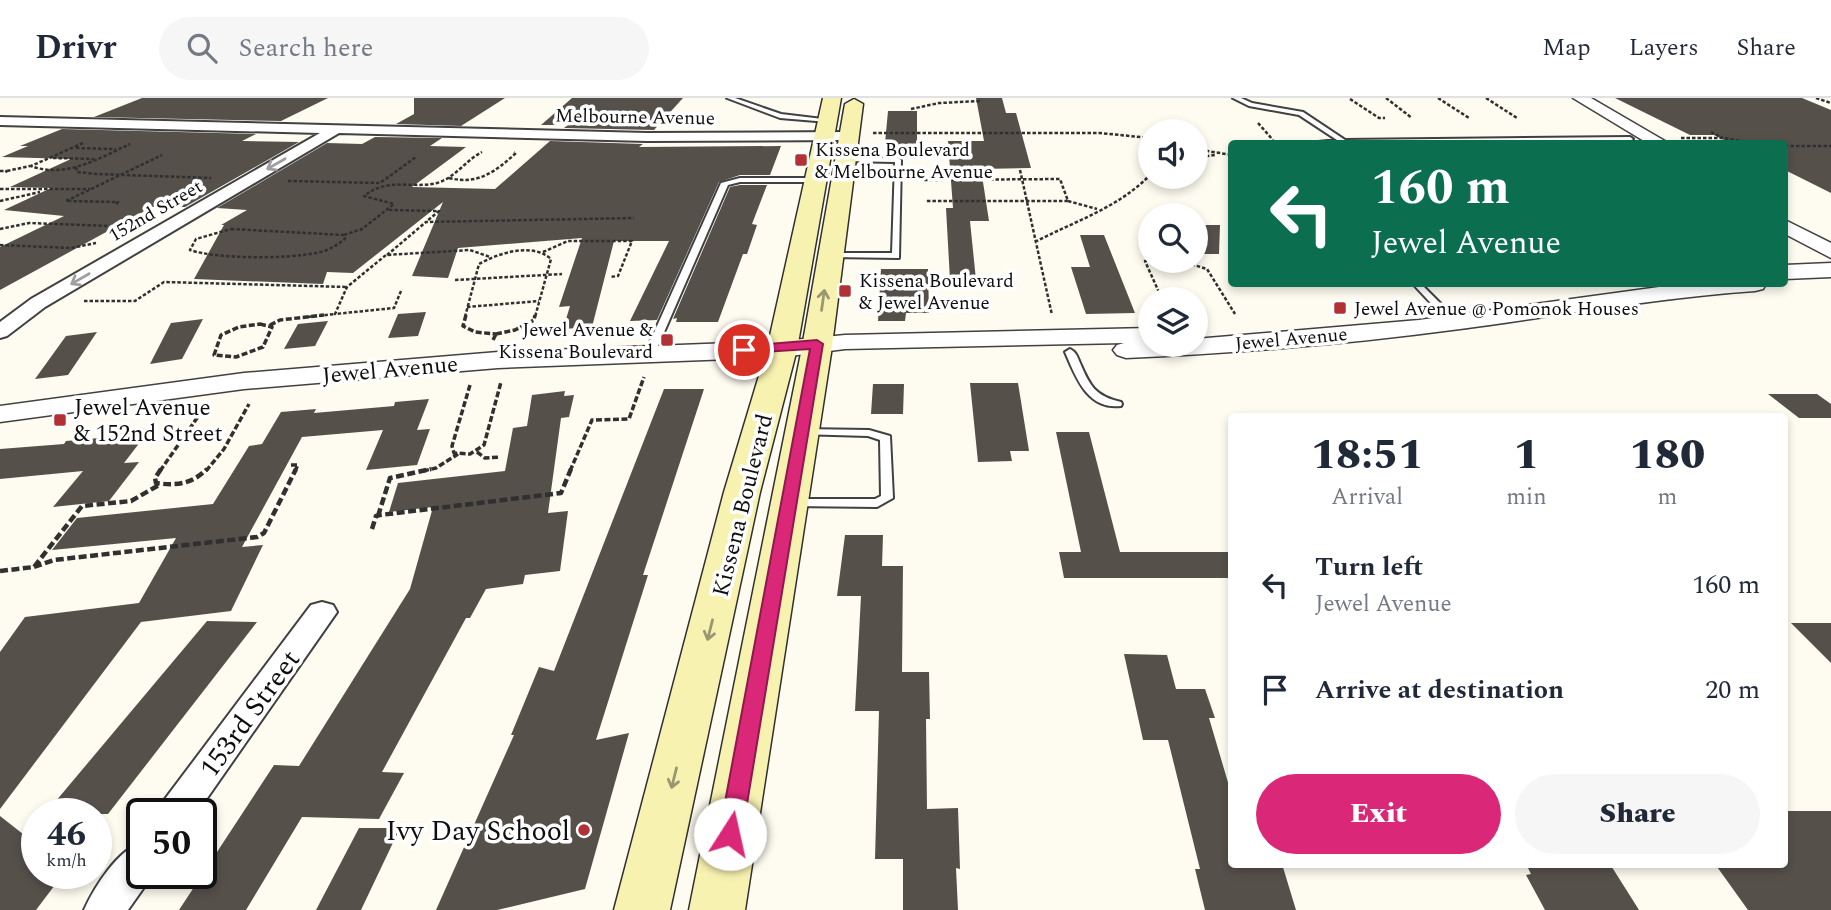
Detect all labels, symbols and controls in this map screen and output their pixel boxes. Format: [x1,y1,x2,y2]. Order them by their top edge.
search box [159,17,649,80]
text: Drivr [35,23,117,73]
text: Search here [239,28,373,68]
icon: search [183,29,221,67]
text: Map [1542,30,1591,66]
text: Layers [1629,30,1699,66]
text: Share [1737,30,1796,66]
street label: Melbourne Avenue [555,102,715,133]
map controls [1138,119,1208,357]
button: sound [1138,119,1208,189]
place label: Kissena Boulevard & Melbourne Avenue [815,136,993,187]
text: 160 m [1371,151,1510,226]
marker: Kissena Boulevard & Melbourne Avenue [793,152,809,168]
one-way arrow [267,157,287,171]
icon: left [1256,168,1347,259]
street label: 152nd Street [103,172,209,250]
button: search [1138,203,1208,273]
text: Jewel Avenue [1371,219,1561,268]
place label: Kissena Boulevard & Jewel Avenue [859,267,1014,318]
one-way arrow [70,272,90,286]
marker: Kissena Boulevard & Jewel Avenue [837,283,853,299]
button: layers [1138,287,1208,357]
one-way arrow [817,289,830,312]
place label: Jewel Avenue @ Pomonok Houses [1354,295,1639,324]
marker: Jewel Avenue @ Pomonok Houses [1332,300,1348,316]
place label: Jewel Avenue & Kissena Boulevard [498,316,654,367]
pin [714,320,774,380]
street label: Jewel Avenue [1234,320,1349,359]
icon: arrive [725,331,763,369]
marker: Jewel Avenue & Kissena Boulevard [659,332,675,348]
street label: Jewel Avenue [321,347,460,394]
place label: Jewel Avenue & 152nd Street [74,391,223,452]
street label: Kissena Boulevard [704,410,783,601]
marker: Jewel Avenue & 152nd Street [52,412,68,428]
text: 18:51 [1311,424,1423,487]
text: 1 [1514,424,1539,487]
text: 180 [1629,424,1705,487]
text: Arrival [1331,480,1403,515]
text: min [1506,480,1547,515]
text: m [1657,480,1677,515]
text: Turn left [1315,547,1423,587]
text: 160 m [1692,565,1760,605]
icon: left [1256,566,1294,604]
text: Jewel Avenue [1315,587,1452,622]
one-way arrow [703,619,716,641]
street label: 153rd Street [189,641,312,787]
text: Arrive at destination [1315,670,1564,710]
text: 20 m [1705,670,1760,710]
icon: arrive [1256,671,1294,709]
one-way arrow [667,766,680,788]
button: Exit [1256,774,1501,854]
button: Share [1515,774,1760,854]
position arrow [693,797,767,871]
speed limit sign: 50 [126,798,217,889]
text: 46 [47,808,86,861]
place label: Ivy Day School [386,810,570,853]
marker: Ivy Day School [576,822,592,838]
text: km/h [46,847,87,874]

